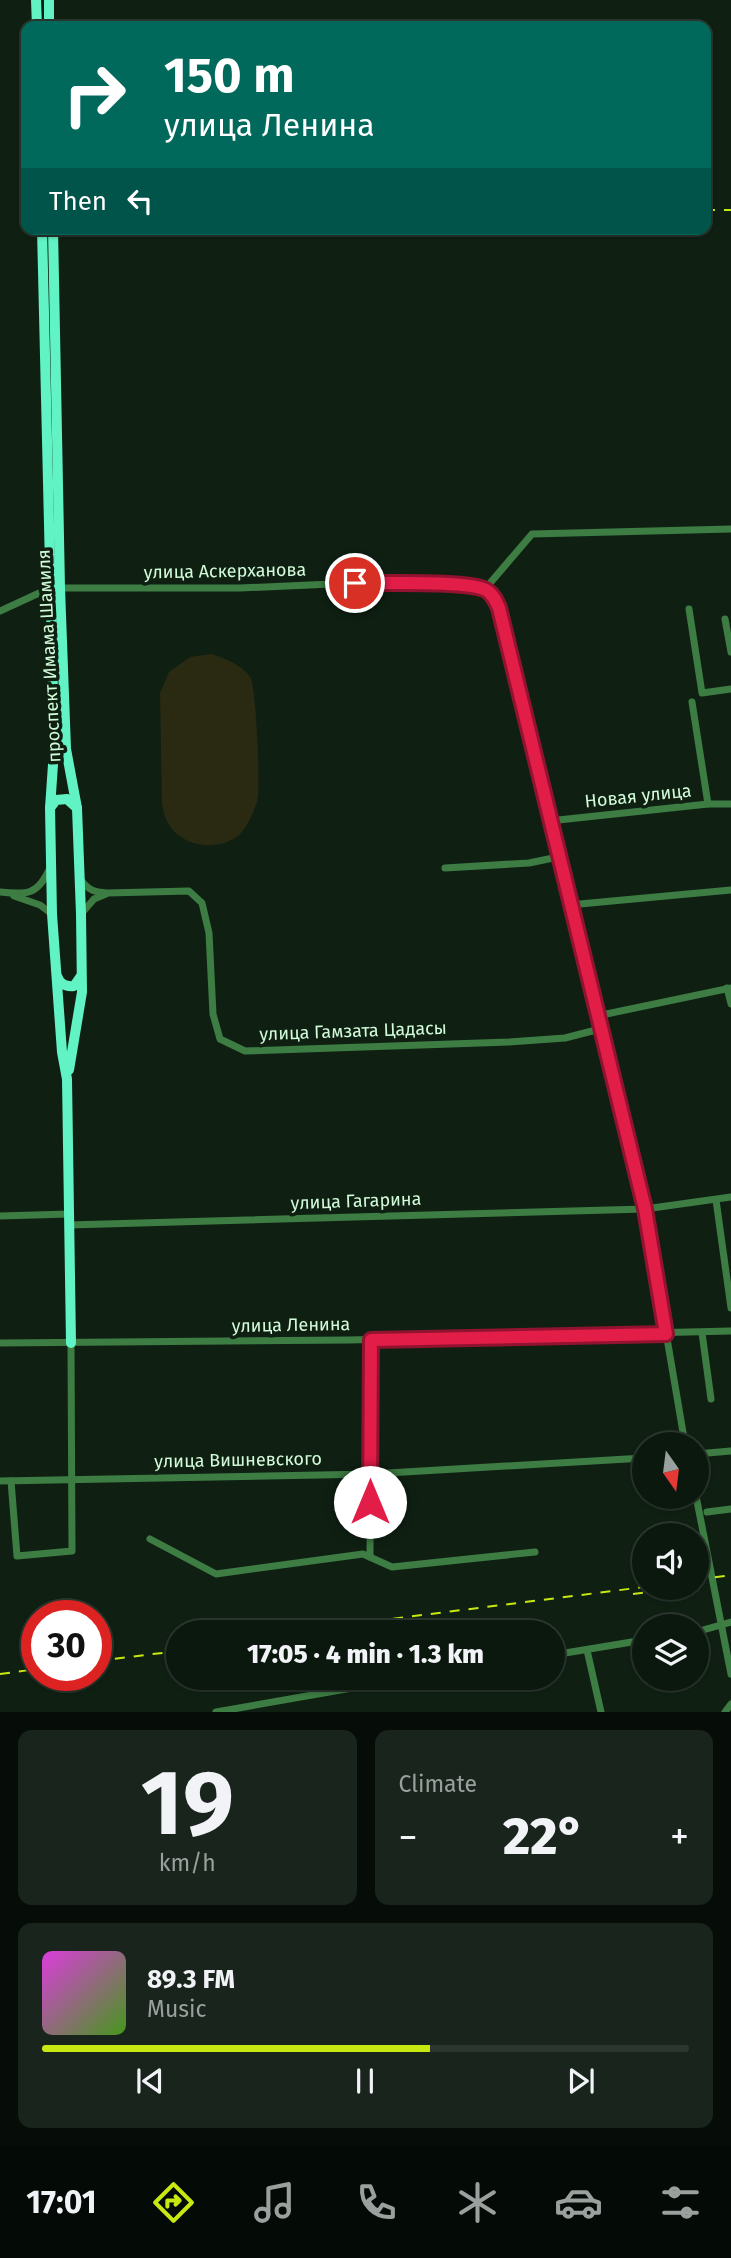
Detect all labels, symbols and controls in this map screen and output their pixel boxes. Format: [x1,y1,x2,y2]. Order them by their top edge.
text: 150 m [164,46,295,105]
icon: right [49,49,140,140]
text: улица Ленина [164,106,375,144]
icon: left [121,182,159,220]
text: Then [49,186,107,217]
street label: проспект Имама Шамиля [32,549,66,763]
pin [325,553,385,613]
street label: улица Аскерханова [144,559,306,583]
icon: arrive [336,564,374,602]
street label: Новая улица [583,779,693,813]
street label: улица Гамзата Цадасы [259,1017,447,1045]
street label: улица Гагарина [290,1188,422,1214]
street label: улица Ленина [232,1313,350,1337]
north arrow [632,1432,709,1508]
map controls [632,1432,709,1691]
street label: улица Вишневского [154,1448,322,1472]
position arrow [333,1465,407,1539]
button: sound [632,1523,709,1600]
speed limit sign: 30 [21,1600,112,1691]
button: layers [632,1614,709,1691]
text: 17:05 · 4 min · 1.3 km [247,1639,484,1670]
text: 19 [141,1749,234,1858]
text: Climate [399,1770,477,1798]
text: 22° [503,1805,584,1868]
text: − [399,1814,418,1860]
text: + [670,1814,689,1860]
text: km/h [159,1849,216,1877]
text: 89.3 FM [147,1964,235,1995]
text: Music [147,1995,207,2023]
icon: previous [131,2062,169,2100]
icon: pause [346,2062,384,2100]
icon: next [562,2062,600,2100]
icon: directions [149,2178,198,2227]
icon: music [250,2178,299,2227]
icon: phone [352,2178,401,2227]
icon: climate [453,2178,502,2227]
icon: car [554,2178,603,2227]
icon: filters [656,2178,705,2227]
text: 17:01 [26,2183,97,2221]

